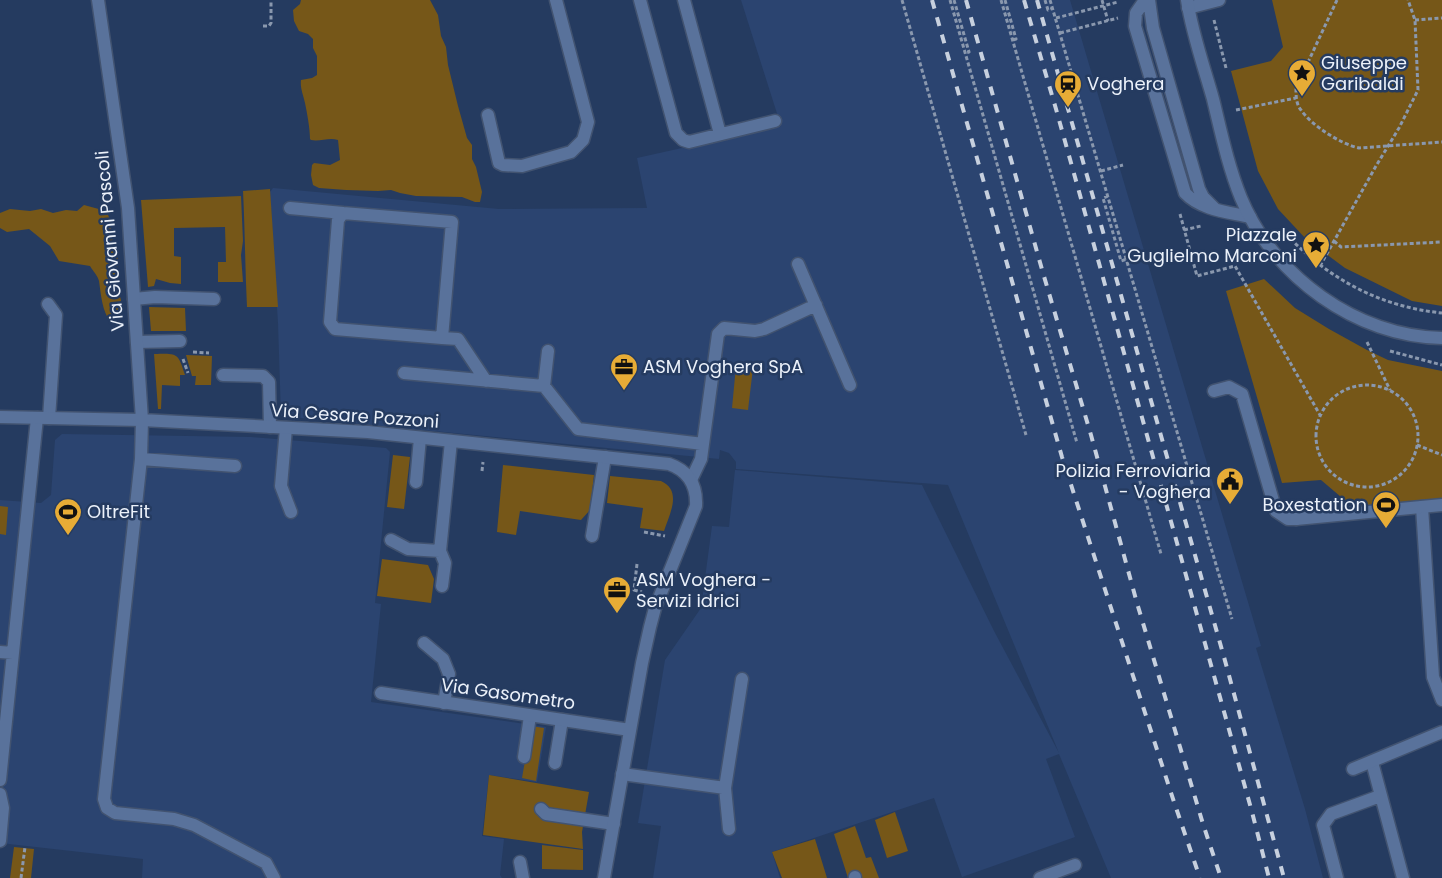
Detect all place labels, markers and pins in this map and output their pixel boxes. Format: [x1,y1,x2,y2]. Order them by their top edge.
place label: Giuseppe Garibaldi [1321,50,1407,96]
place icon: Giuseppe Garibaldi [1287,58,1317,97]
station icon: Voghera [1053,69,1083,108]
place label: Voghera [1087,71,1164,96]
place label: Piazzale Guglielmo Marconi [1127,222,1297,268]
place icon: Piazzale Guglielmo Marconi [1301,230,1331,269]
office icon: ASM Voghera SpA [609,352,639,391]
place label: ASM Voghera SpA [643,354,803,379]
place label: Polizia Ferroviaria - Voghera [1055,458,1211,504]
public building icon: Polizia Ferroviaria - Voghera [1215,466,1245,505]
sports icon: Boxestation [1371,490,1401,529]
place label: Boxestation [1263,492,1367,517]
sports icon: OltreFit [53,497,83,536]
place label: OltreFit [87,499,150,524]
place label: ASM Voghera - Servizi idrici [636,567,771,613]
office icon: ASM Voghera - Servizi idrici [602,575,632,614]

